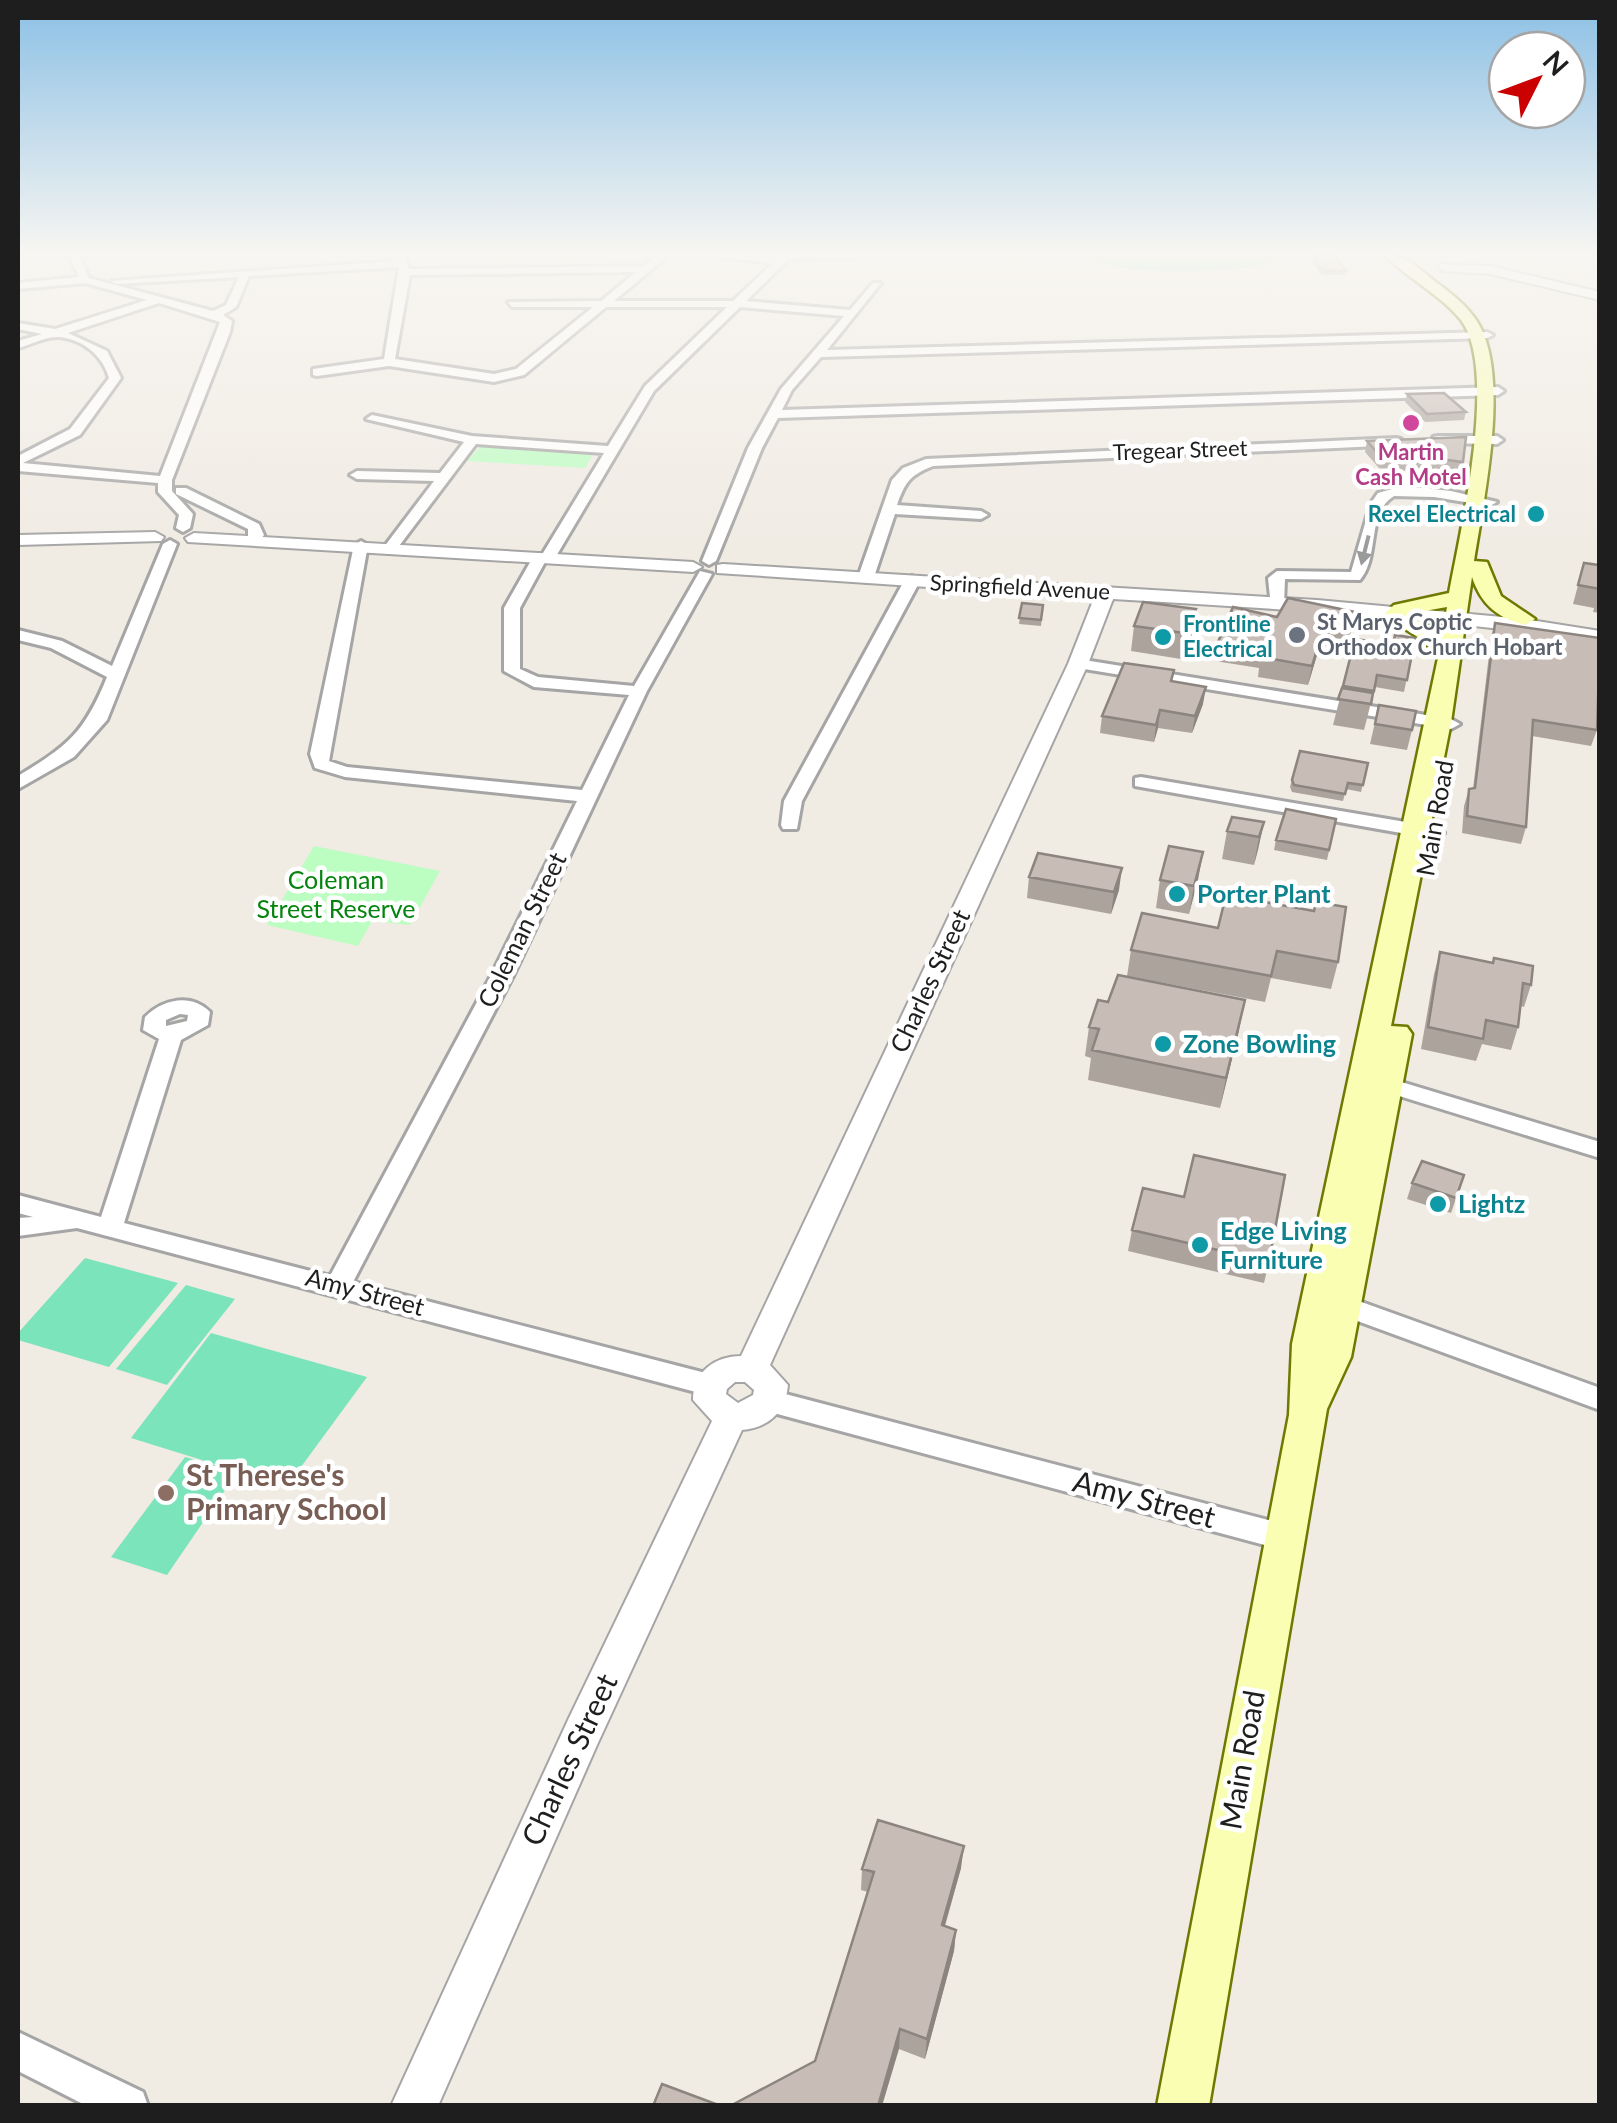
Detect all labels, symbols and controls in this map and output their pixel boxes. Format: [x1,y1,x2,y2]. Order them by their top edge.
north arrow [1487,30,1587,130]
text: N [1536,43,1576,82]
marker: Martin Cash Motel [1400,412,1422,434]
street label: Tregear Street [1112,434,1248,465]
place label: Martin Cash Motel [1355,438,1467,490]
place label: Rexel Electrical [1368,500,1516,527]
marker: Rexel Electrical [1525,503,1547,525]
one-way arrow [1357,535,1373,566]
street label: Springfield Avenue [929,568,1111,605]
place label: St Marys Coptic Orthodox Church Hobart [1317,608,1563,660]
place label: Frontline Electrical [1183,610,1273,662]
marker: St Marys Coptic Orthodox Church Hobart [1286,624,1308,646]
marker: Frontline Electrical [1152,626,1174,648]
street label: Main Road [1409,758,1459,878]
street label: Coleman Street [471,847,572,1012]
park label: Coleman Street Reserve [256,864,416,923]
place label: Porter Plant [1197,878,1331,908]
marker: Porter Plant [1166,883,1188,905]
street label: Charles Street [883,904,975,1057]
place label: Zone Bowling [1183,1028,1336,1058]
marker: Zone Bowling [1152,1033,1174,1055]
place label: Lightz [1458,1188,1525,1218]
marker: Lightz [1427,1193,1449,1215]
place label: Edge Living Furniture [1220,1215,1347,1274]
marker: Edge Living Furniture [1189,1234,1211,1256]
street label: Amy Street [303,1261,428,1321]
place label: St Therese's Primary School [186,1456,387,1526]
street label: Amy Street [1069,1462,1220,1534]
marker: St Therese's Primary School [155,1482,177,1504]
street label: Charles Street [513,1667,624,1851]
street label: Main Road [1211,1687,1271,1832]

